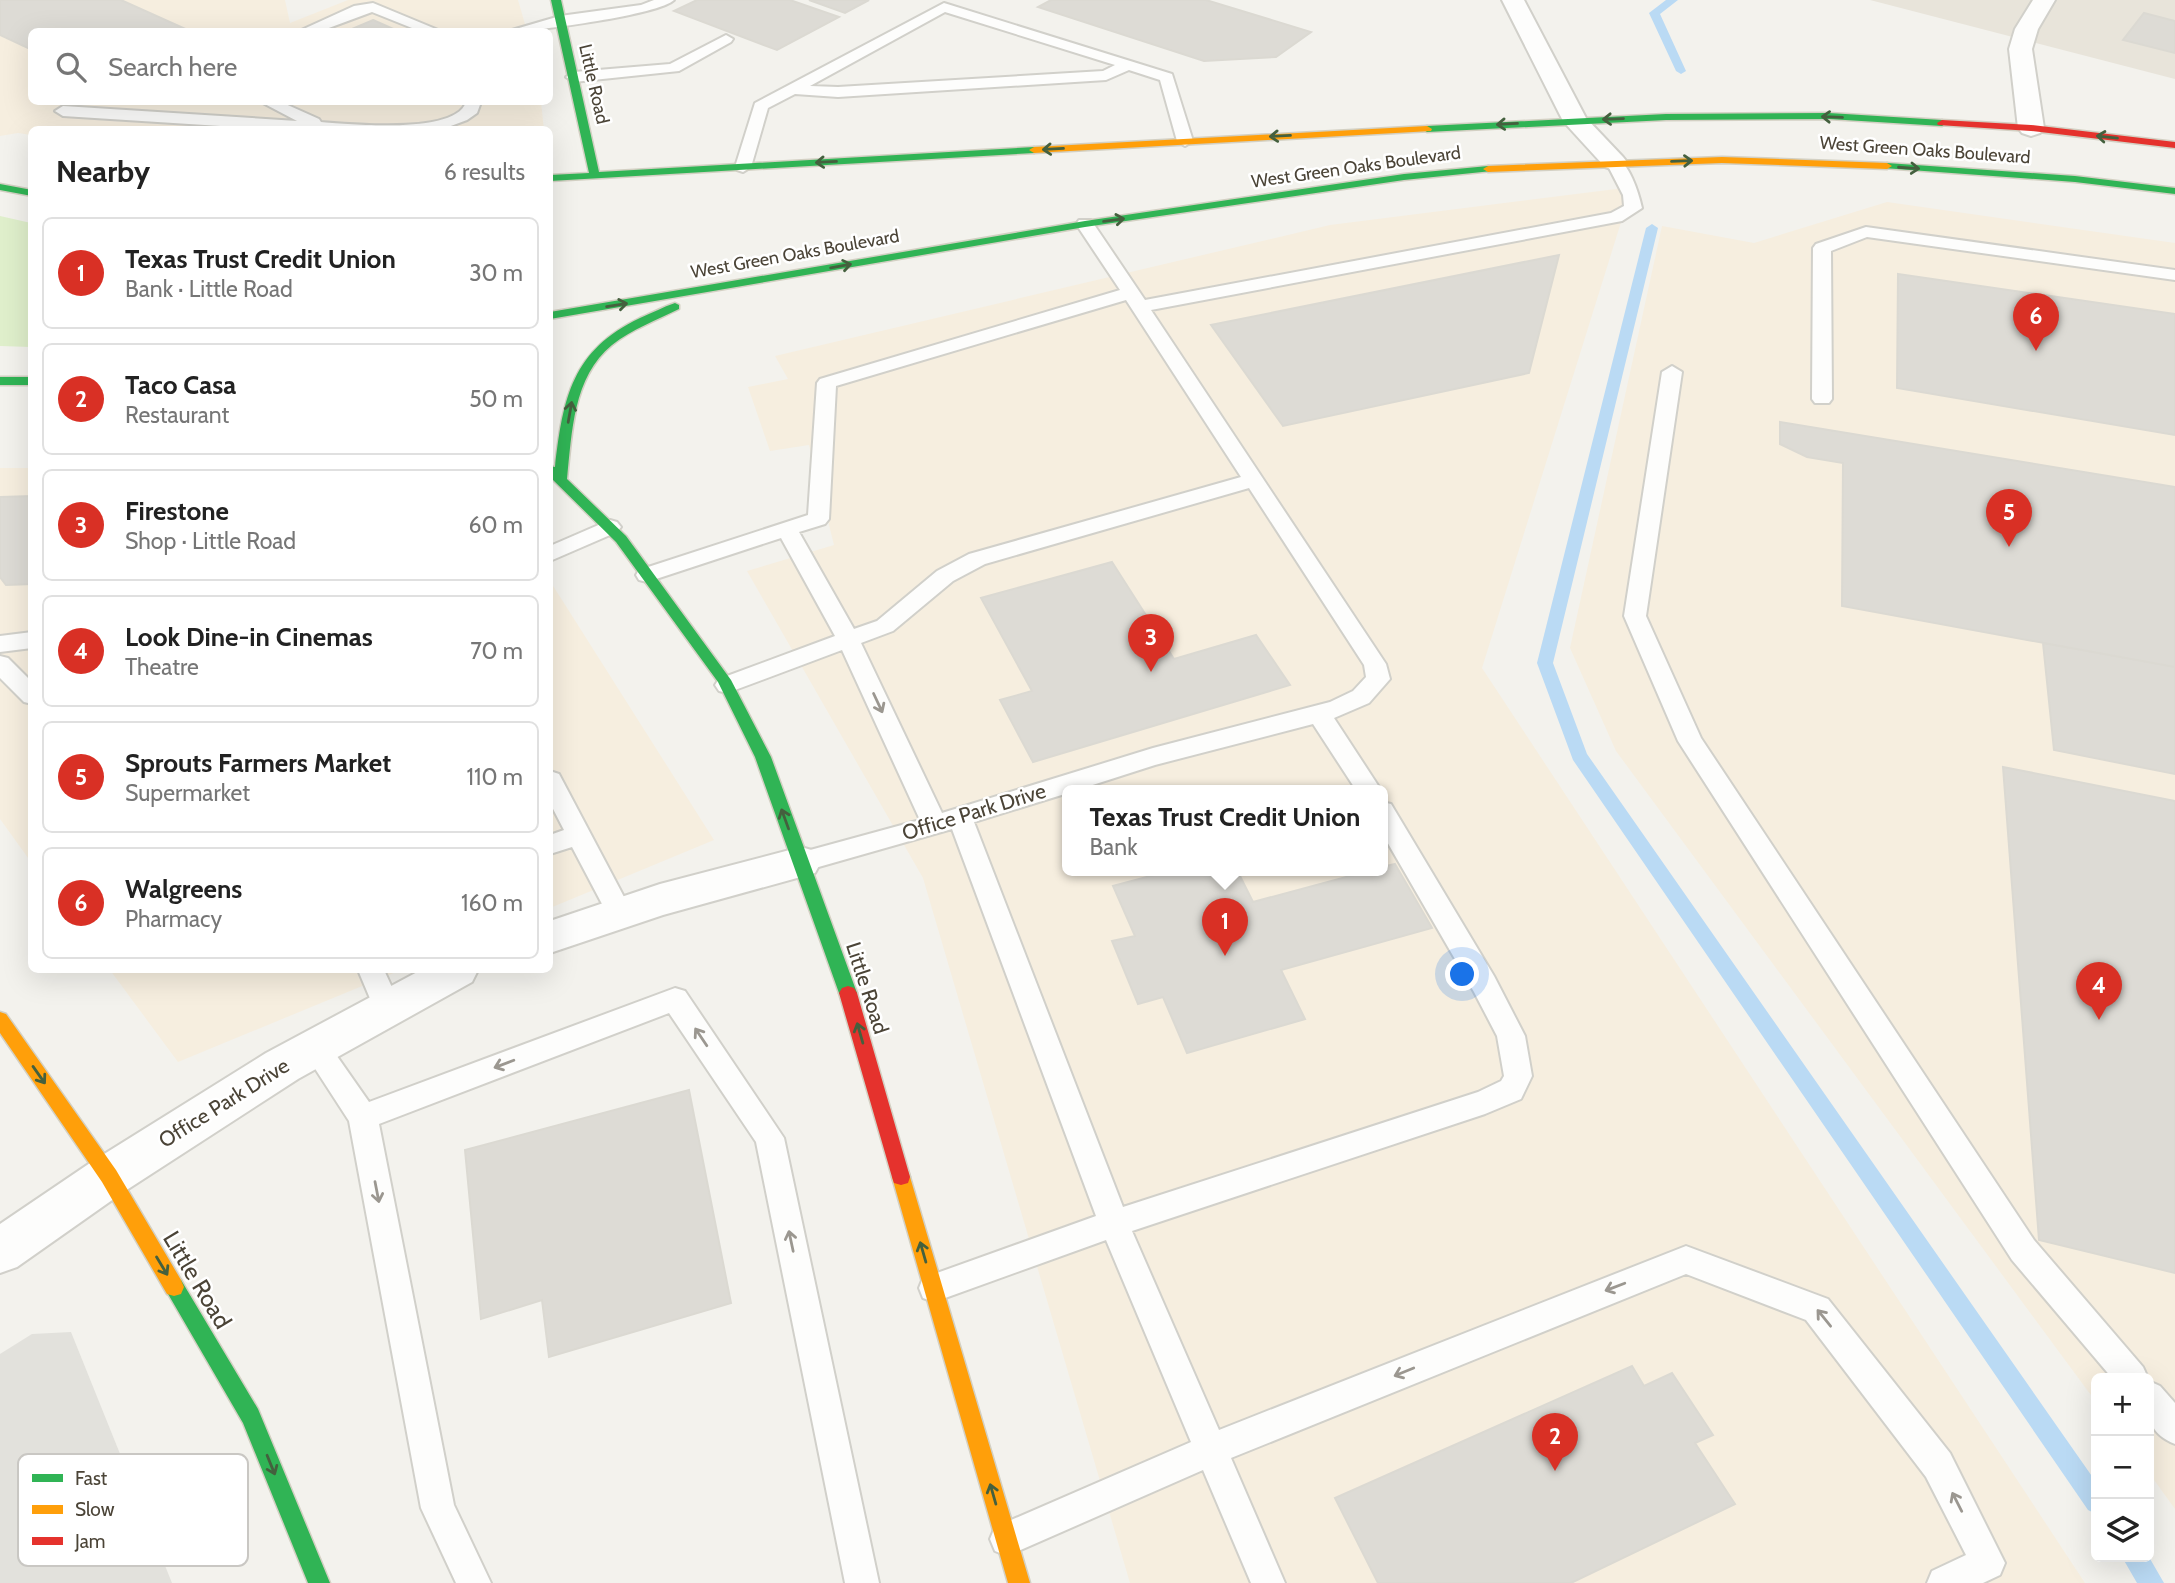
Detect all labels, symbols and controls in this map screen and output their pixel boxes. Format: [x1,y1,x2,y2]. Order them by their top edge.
search box [28,28,553,105]
street label: Little Road [574,42,614,126]
icon: search [52,48,90,86]
text: Search here [108,51,237,83]
one-way arrow [1820,110,1843,123]
one-way arrow [1601,113,1624,126]
one-way arrow [1496,118,1519,131]
one-way arrow [1269,130,1292,143]
one-way arrow [2096,130,2119,143]
street label: West Green Oaks Boulevard [1819,132,2031,168]
street label: West Green Oaks Boulevard [1250,141,1462,193]
one-way arrow [1042,142,1065,155]
text: Nearby [56,153,150,190]
one-way arrow [1670,154,1693,167]
one-way arrow [815,156,838,169]
text: 6 results [444,158,525,186]
one-way arrow [1898,162,1920,175]
one-way arrow [1102,213,1124,226]
street label: West Green Oaks Boulevard [689,225,901,283]
text: Texas Trust Credit Union [125,243,396,275]
text: 1 [77,259,85,287]
text: 30 m [469,259,523,287]
one-way arrow [829,259,852,272]
text: Bank · Little Road [125,275,293,303]
pin: 6 [2013,293,2059,351]
one-way arrow [605,298,628,311]
text: Taco Casa [125,369,236,401]
text: 2 [75,385,87,413]
text: 50 m [469,385,523,413]
text: Restaurant [125,401,229,429]
one-way arrow [564,401,577,424]
pin: 5 [1986,489,2032,547]
text: Firestone [125,495,229,527]
text: 3 [75,511,87,539]
text: 60 m [469,511,523,539]
text: Shop · Little Road [125,527,296,555]
pin: 3 [1128,614,1174,672]
text: Look Dine-in Cinemas [125,621,373,653]
text: 4 [74,637,88,665]
text: 70 m [470,637,523,665]
text: Theatre [125,653,199,681]
one-way arrow [872,692,885,713]
text: Sprouts Farmers Market [125,747,391,779]
text: 5 [75,763,87,791]
text: 110 m [467,763,523,791]
street label: Office Park Drive [899,778,1049,845]
text: Supermarket [125,779,250,807]
popup [1062,785,1388,876]
text: Texas Trust Credit Union [1090,801,1360,833]
one-way arrow [778,808,790,830]
text: Bank [1090,833,1138,861]
text: Walgreens [125,873,242,905]
text: 6 [75,889,87,917]
text: 160 m [461,889,523,917]
pin: 1 [1202,898,1248,956]
text: Pharmacy [125,905,222,933]
street label: Little Road [841,939,894,1037]
your location [1445,957,1479,991]
pin: 4 [2076,962,2122,1020]
one-way arrow [852,1023,865,1045]
one-way arrow [693,1028,708,1047]
street label: Office Park Drive [154,1052,294,1153]
one-way arrow [494,1058,516,1071]
one-way arrow [32,1065,46,1084]
one-way arrow [371,1180,385,1203]
street label: Little Road [157,1226,238,1334]
one-way arrow [783,1230,797,1253]
one-way arrow [916,1241,929,1263]
one-way arrow [155,1255,169,1275]
one-way arrow [1605,1282,1627,1295]
one-way arrow [1817,1309,1832,1327]
one-way arrow [1394,1366,1415,1379]
map controls [2091,1373,2154,1562]
button: + [2091,1373,2154,1436]
pin: 2 [1532,1413,1578,1471]
button: − [2091,1436,2154,1499]
legend [18,1454,248,1566]
one-way arrow [265,1454,278,1475]
text: Fast [75,1467,108,1490]
one-way arrow [986,1483,999,1505]
one-way arrow [1949,1492,1963,1513]
text: Slow [75,1498,115,1521]
button: layers [2091,1499,2154,1562]
text: Jam [74,1530,105,1553]

